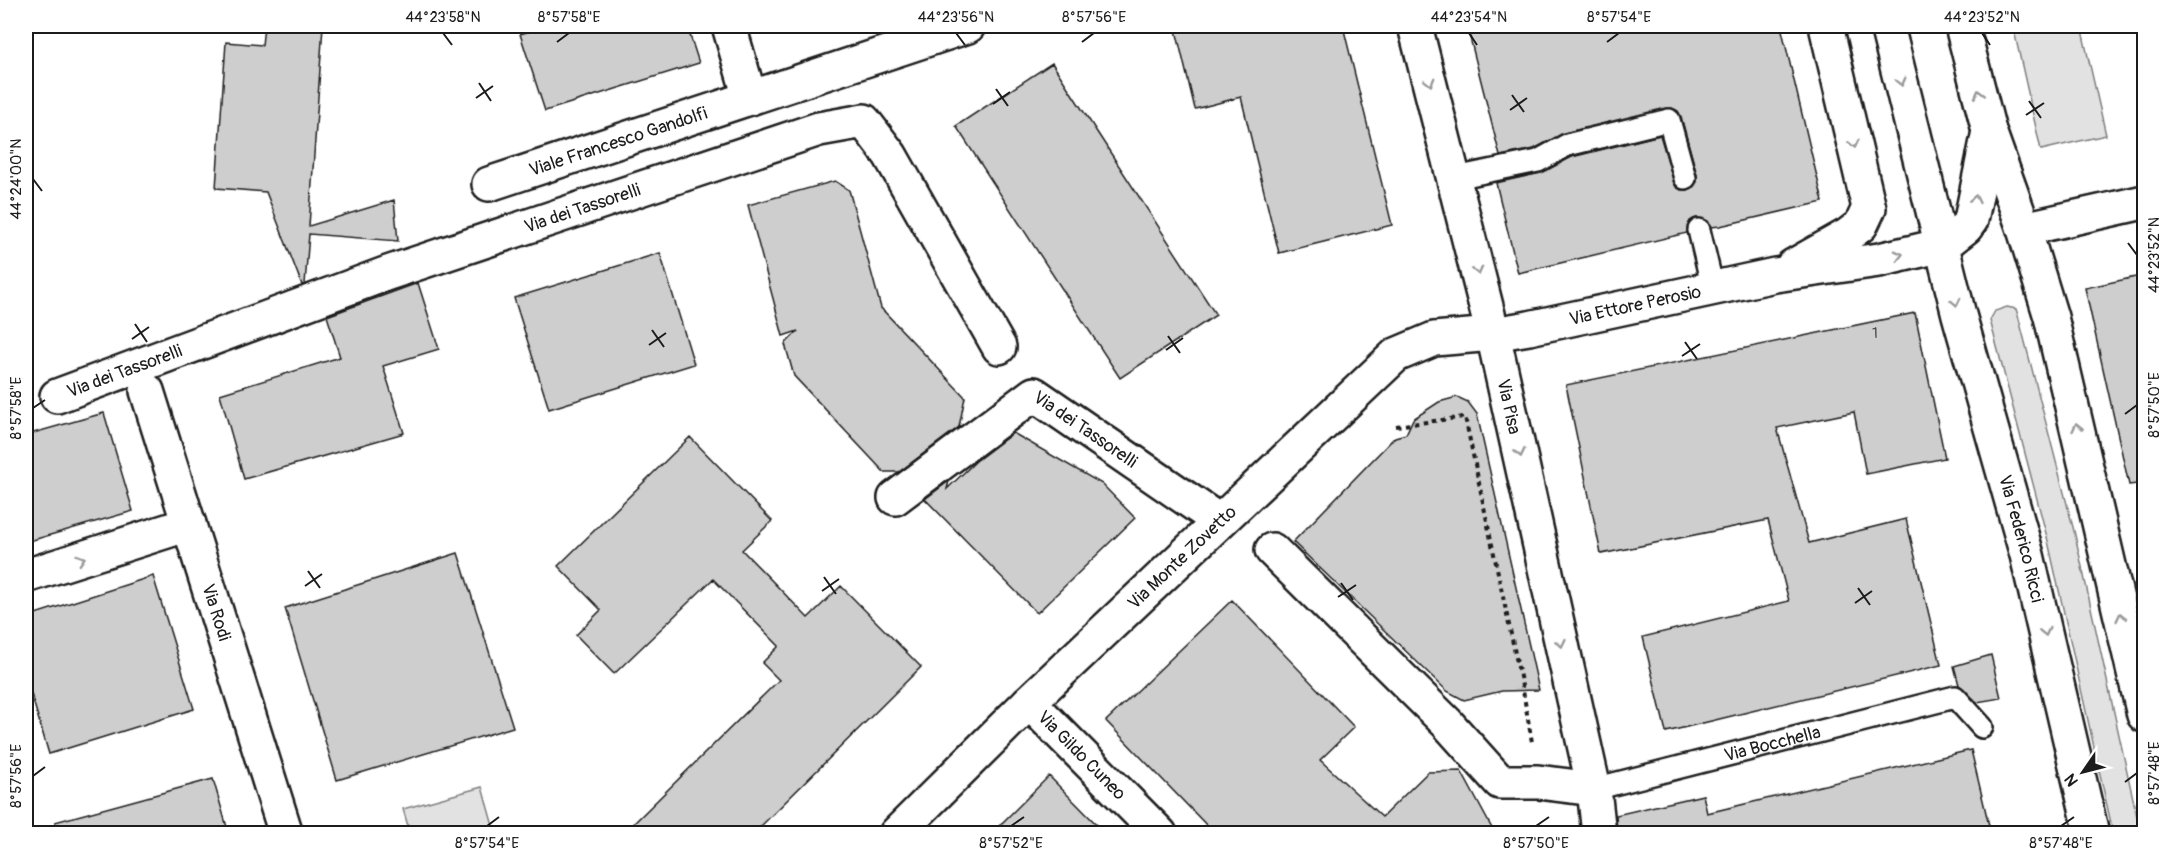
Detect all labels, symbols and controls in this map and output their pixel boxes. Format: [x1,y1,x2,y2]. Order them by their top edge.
text: 44°23'58"N [405,8,481,27]
text: 8°57'58"E [538,8,601,27]
text: 44°23'56"N [918,8,994,27]
text: 8°57'56"E [1062,8,1126,27]
text: 44°23'54"N [1431,8,1507,27]
text: 8°57'54"E [1587,8,1651,27]
text: 44°23'52"N [1944,8,2020,27]
one-way arrow [1423,76,1435,87]
one-way arrow [1894,77,1907,87]
one-way arrow [1974,89,1987,99]
street label: Viale Francesco Gandolfi [526,102,710,182]
text: 44°24'00"N [7,139,26,219]
one-way arrow [1847,139,1860,149]
street label: Via dei Tassorelli [521,178,644,239]
one-way arrow [1968,195,1981,205]
text: 44°23'52"N [2145,217,2164,293]
one-way arrow [1893,250,1903,263]
one-way arrow [1471,266,1484,276]
street label: Via Ettore Perosio [1567,280,1704,331]
one-way arrow [1949,296,1962,306]
house number: 1 [1872,324,1878,343]
street label: Via dei Tassorelli [64,340,185,403]
text: 8°57'50"E [2145,372,2164,438]
text: 8°57'58"E [7,376,26,439]
street label: Via Pisa [1491,377,1526,436]
street label: Via dei Tassorelli [1029,386,1142,473]
one-way arrow [2071,422,2084,432]
one-way arrow [1512,447,1525,457]
street label: Via Federico Ricci [1993,472,2049,605]
street label: Via Monte Zovetto [1123,501,1242,615]
one-way arrow [75,553,86,566]
street label: Via Rodi [196,581,236,644]
one-way arrow [2116,612,2129,622]
one-way arrow [2037,627,2050,637]
one-way arrow [1554,638,1567,648]
street label: Via Gildo Cuneo [1032,706,1131,805]
street label: Via Bocchella [1722,721,1823,767]
text: 8°57'48"E [2145,741,2164,805]
north arrow [2053,742,2113,802]
text: 8°57'56"E [7,744,26,808]
text: N [2060,770,2083,790]
text: 8°57'54"E [455,834,519,853]
text: 8°57'52"E [979,834,1043,853]
text: 8°57'50"E [1503,834,1569,853]
text: 8°57'48"E [2029,834,2093,853]

